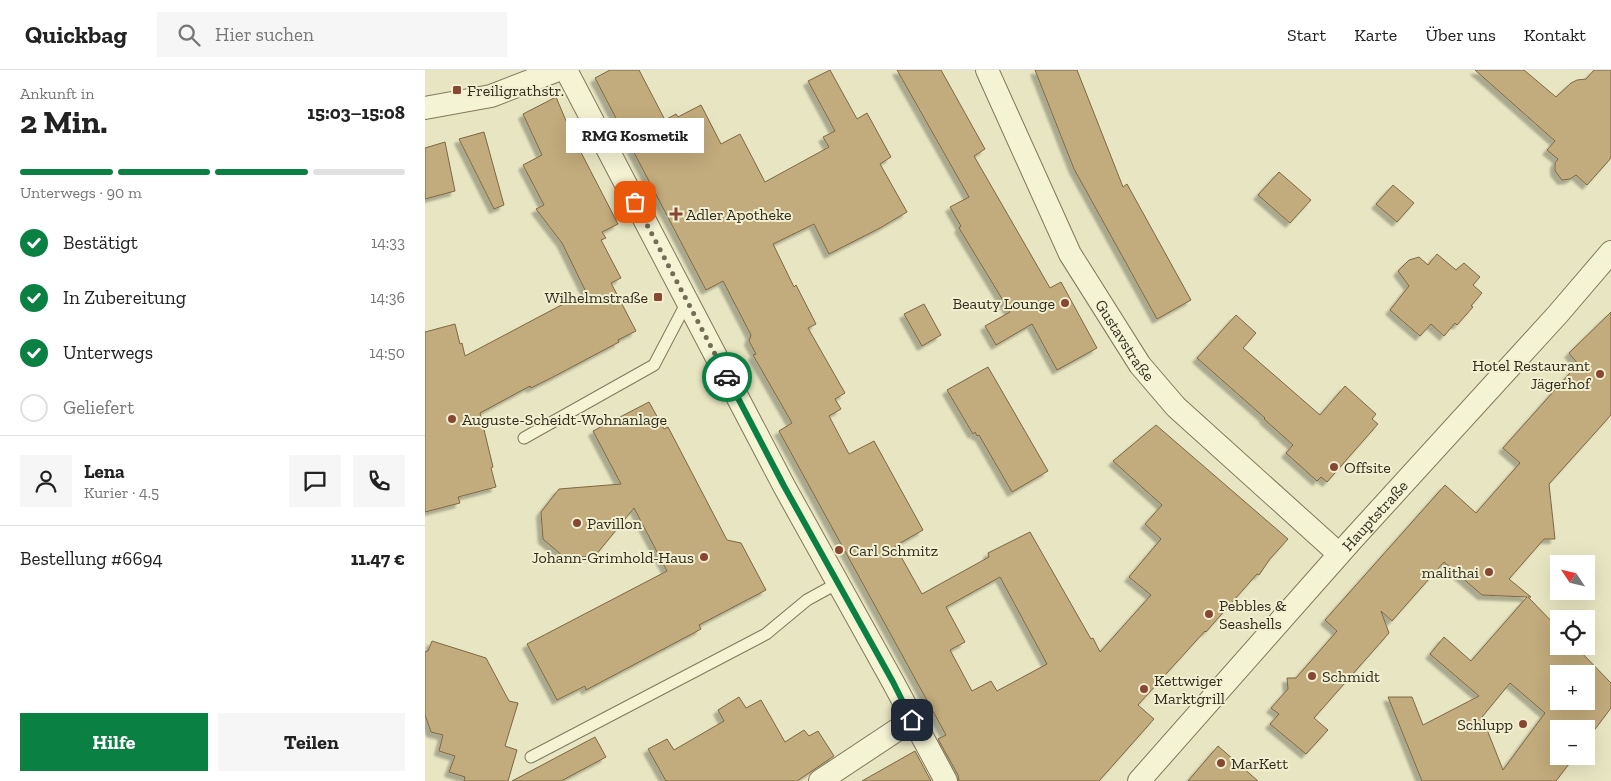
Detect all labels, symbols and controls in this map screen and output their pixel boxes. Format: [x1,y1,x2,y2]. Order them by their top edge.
search box [157,12,507,57]
text: Quickbag [25,20,127,49]
icon: search [175,21,203,49]
text: Hier suchen [215,23,314,46]
text: Start [1287,24,1326,46]
text: Karte [1354,24,1397,46]
text: Über uns [1425,24,1496,46]
text: Kontakt [1524,24,1586,46]
place label: Freiligrathstr. [467,81,564,100]
text: Ankunft in [20,84,94,103]
marker: Freiligrathstr. [451,84,463,96]
text: 15:03–15:08 [307,101,405,124]
text: 2 Min. [20,103,108,141]
callout: RMG Kosmetik [566,117,704,152]
text: RMG Kosmetik [582,126,688,145]
pin [614,181,656,223]
text: Unterwegs · 90 m [20,183,142,202]
icon: bag [621,188,649,216]
place label: Adler Apotheke [686,205,792,224]
marker: Adler Apotheke [670,208,682,220]
icon: check [20,229,48,257]
text: Bestätigt [63,231,138,254]
text: 14:33 [371,233,405,252]
icon: check [20,284,48,312]
text: In Zubereitung [63,286,186,309]
text: 14:36 [370,288,405,307]
place label: Wilhelmstraße [545,288,648,307]
marker: Wilhelmstraße [652,291,664,303]
place label: Beauty Lounge [952,294,1055,313]
street label: Gustavstraße [1091,296,1159,385]
marker: Beauty Lounge [1059,297,1071,309]
icon: check [20,339,48,367]
text: Unterwegs [63,341,153,364]
text: 14:50 [369,343,405,362]
courier [702,352,752,402]
place label: Hotel Restaurant Jägerhof [1472,356,1592,393]
icon: car [713,363,741,391]
marker: Hotel Restaurant Jägerhof [1594,368,1606,380]
text: Geliefert [63,396,134,419]
place label: Auguste-Scheidt-Wohnanlage [462,410,667,429]
marker: Auguste-Scheidt-Wohnanlage [446,413,458,425]
button: person [20,455,72,507]
button: chat [289,455,341,507]
button: phone [353,455,405,507]
place label: Offsite [1344,458,1391,477]
text: Lena [84,460,125,483]
marker: Offsite [1328,461,1340,473]
street label: Hauptstraße [1338,476,1411,554]
text: Kurier · 4.5 [84,483,159,502]
place label: Pavillon [587,514,643,533]
marker: Pavillon [571,517,583,529]
place label: Carl Schmitz [849,541,938,560]
marker: Carl Schmitz [833,544,845,556]
text: Bestellung #6694 [20,547,163,570]
text: 11.47 € [351,547,405,570]
place label: Johann-Grimhold-Haus [532,548,694,567]
marker: Johann-Grimhold-Haus [698,551,710,563]
north arrow [1550,555,1595,600]
map controls [1550,555,1595,765]
place label: malithai [1422,563,1480,582]
marker: malithai [1483,566,1495,578]
place label: Pebbles & Seashells [1219,596,1287,633]
marker: Pebbles & Seashells [1203,608,1215,620]
button: locate [1550,610,1595,655]
button: + [1550,665,1595,710]
place label: Schmidt [1322,667,1380,686]
marker: Schmidt [1306,670,1318,682]
place label: Kettwiger Marktgrill [1154,671,1225,708]
marker: Kettwiger Marktgrill [1138,683,1150,695]
pin [891,699,933,741]
icon: home [898,706,926,734]
button: Hilfe [20,713,208,771]
button: Teilen [218,713,405,771]
place label: Schlupp [1457,715,1513,734]
marker: Schlupp [1517,718,1529,730]
button: − [1550,720,1595,765]
place label: MarKett [1231,754,1288,773]
marker: MarKett [1215,757,1227,769]

